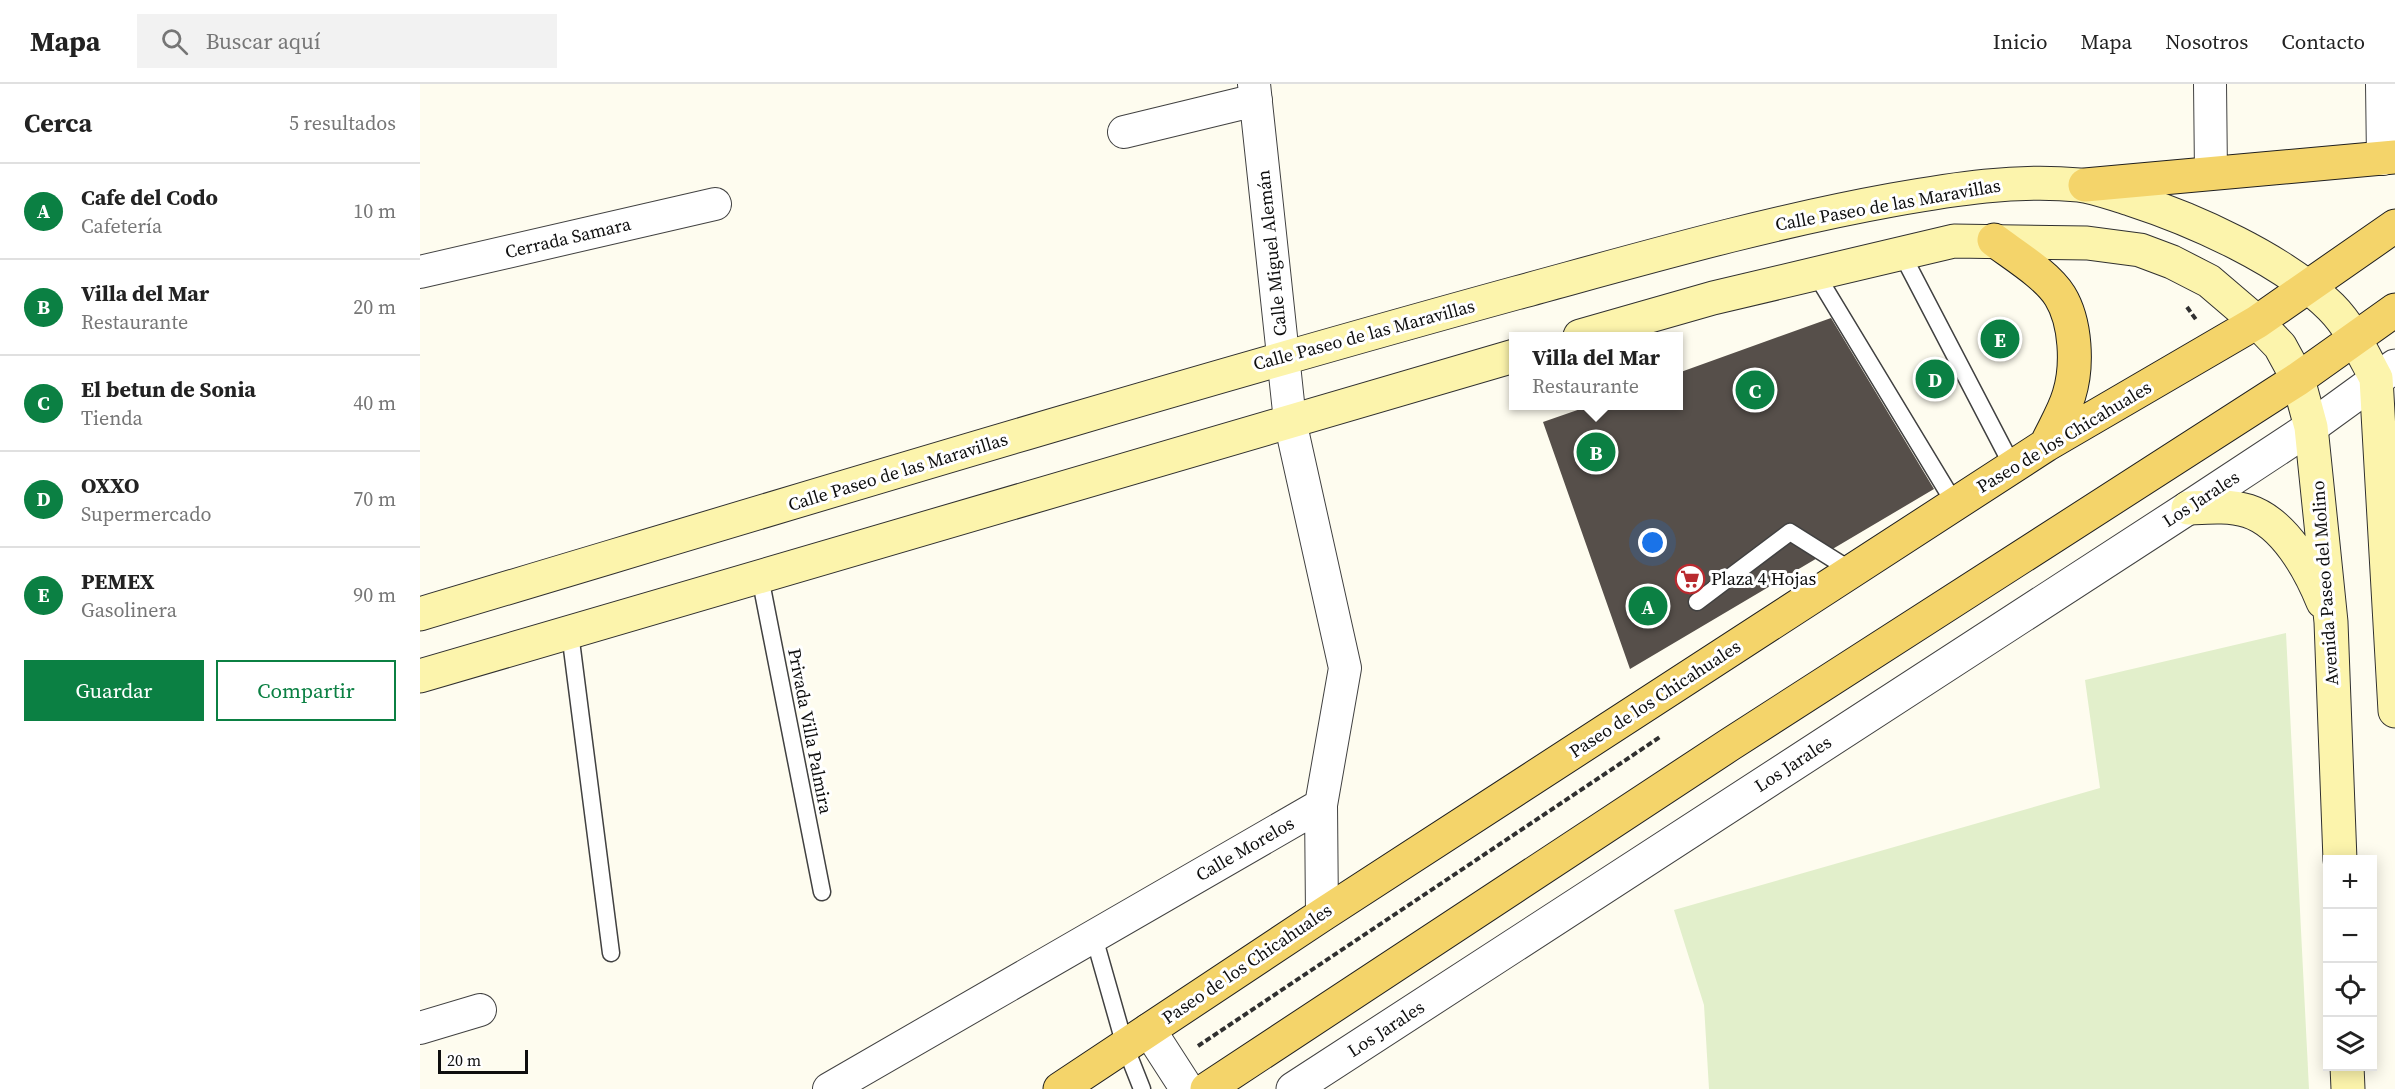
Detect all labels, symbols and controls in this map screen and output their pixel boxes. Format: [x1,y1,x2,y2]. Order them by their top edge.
search box [137,14,557,68]
text: Mapa [30,22,101,60]
icon: search [158,25,191,58]
text: Buscar aquí [206,26,321,56]
text: Inicio [1993,27,2047,56]
text: Mapa [2080,27,2132,56]
text: Nosotros [2165,27,2248,56]
text: Contacto [2281,27,2365,56]
text: Cerca [24,105,92,141]
text: 5 resultados [289,109,396,137]
street label: Calle Miguel Alemán [1250,169,1293,337]
street label: Calle Paseo de las Maravillas [1773,172,2003,237]
text: Cafe del Codo [81,182,218,212]
text: A [37,197,50,225]
text: 10 m [353,197,396,225]
street label: Cerrada Samara [503,211,634,264]
text: Cafetería [81,212,162,240]
text: Villa del Mar [81,278,209,308]
text: B [37,293,50,321]
text: 20 m [353,293,396,321]
street label: Calle Paseo de las Maravillas [1250,293,1478,376]
text: Restaurante [81,308,188,336]
pin: E [1980,316,2020,362]
popup [1509,332,1683,410]
text: Villa del Mar [1532,342,1660,372]
pin: D [1916,356,1954,402]
pin: C [1736,368,1774,412]
text: Restaurante [1532,372,1639,400]
text: El betun de Sonia [81,374,256,404]
street label: Paseo de los Chicahuales [1972,374,2156,499]
text: C [37,389,50,417]
text: 40 m [353,389,396,417]
text: Tienda [81,404,143,432]
street label: Calle Paseo de las Maravillas [785,426,1011,517]
pin: B [1576,430,1616,475]
street label: Los Jarales [2157,464,2244,533]
text: OXXO [81,470,139,500]
street label: Avenida Paseo del Molino [2305,480,2344,686]
text: D [36,485,51,513]
text: 70 m [353,485,396,513]
text: Supermercado [81,500,212,528]
your location [1638,528,1667,557]
supermarket icon: Plaza 4 Hojas [1674,563,1706,595]
text: PEMEX [81,566,154,596]
place label: Plaza 4 Hojas [1711,566,1817,591]
text: E [38,581,49,609]
text: 90 m [353,581,396,609]
pin: A [1628,584,1668,628]
text: Gasolinera [81,596,177,624]
street label: Paseo de los Chicahuales [1564,634,1746,763]
street label: Privada Villa Palmira [782,646,839,817]
button: Guardar [24,660,204,721]
button: Compartir [216,660,396,721]
street label: Los Jarales [1749,729,1836,798]
street label: Calle Morelos [1191,810,1299,887]
map controls [2323,855,2377,1071]
button: + [2323,855,2377,909]
street label: Paseo de los Chicahuales [1157,897,1337,1030]
button: − [2323,909,2377,963]
button: locate [2323,963,2377,1017]
street label: Los Jarales [1342,994,1429,1063]
button: layers [2323,1017,2377,1071]
scale bar [438,1047,528,1074]
text: 20 m [447,1049,481,1071]

